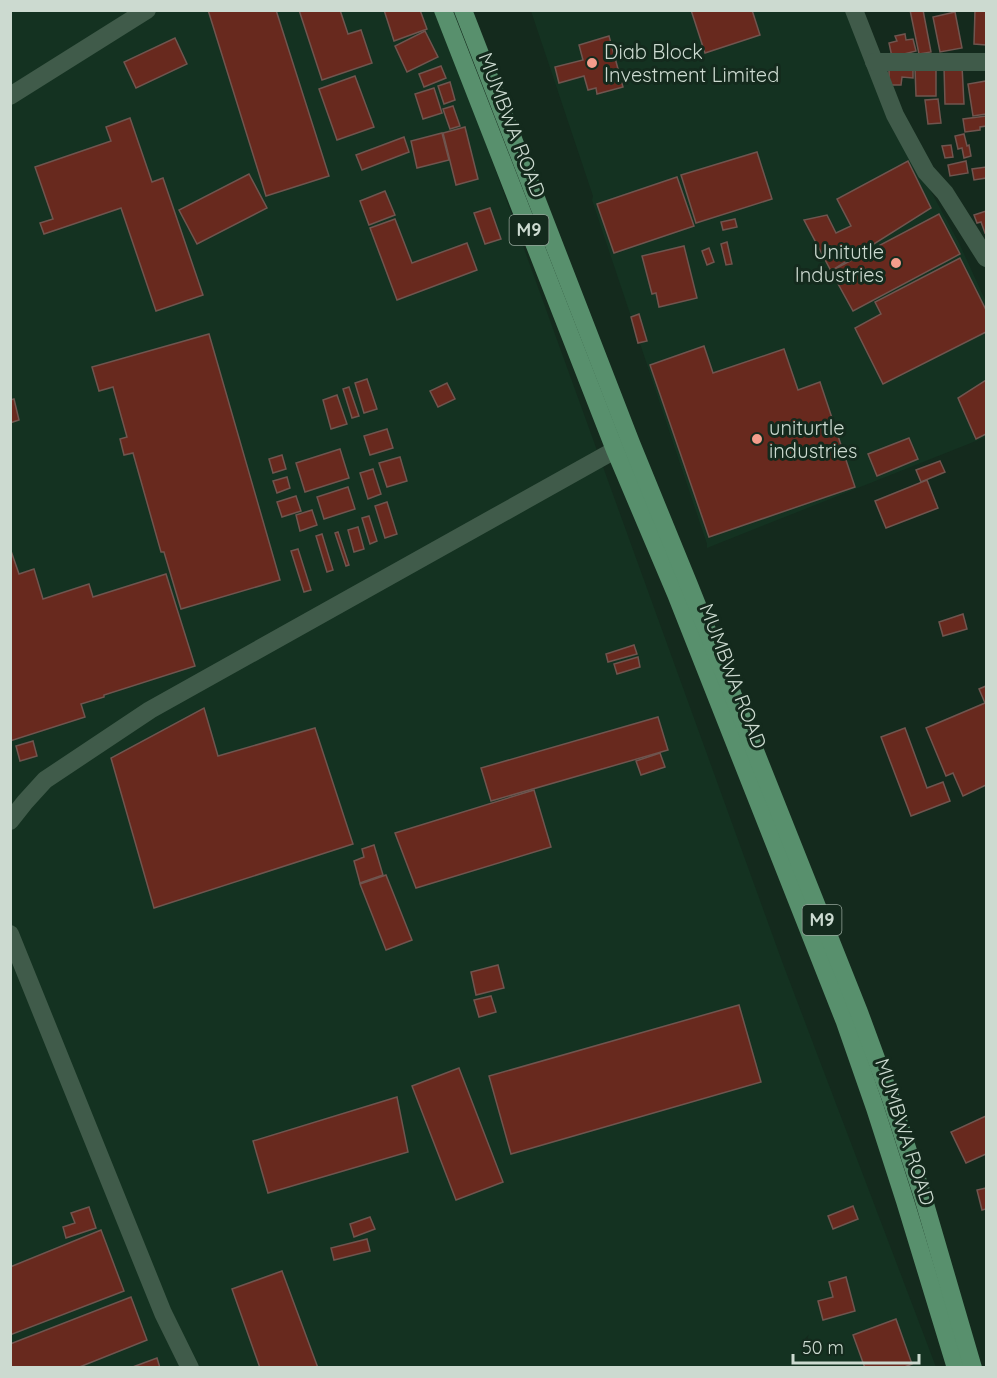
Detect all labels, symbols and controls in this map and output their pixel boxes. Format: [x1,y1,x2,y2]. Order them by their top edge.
place label: Diab Block Investment Limited [604,39,779,87]
street label: MUMBWA ROAD [473,49,552,201]
marker: Diab Block Investment Limited [585,56,599,70]
road number: M9 [510,215,548,245]
place label: Unitutle Industries [795,239,884,287]
marker: Unitutle Industries [889,256,903,270]
place label: uniturtle industries [769,415,857,463]
marker: uniturtle industries [750,432,764,446]
street label: MUMBWA ROAD [694,600,773,752]
road number: M9 [802,905,842,935]
street label: MUMBWA ROAD [870,1055,941,1209]
scale bar [793,1327,919,1365]
text: 50 m [802,1336,844,1359]

